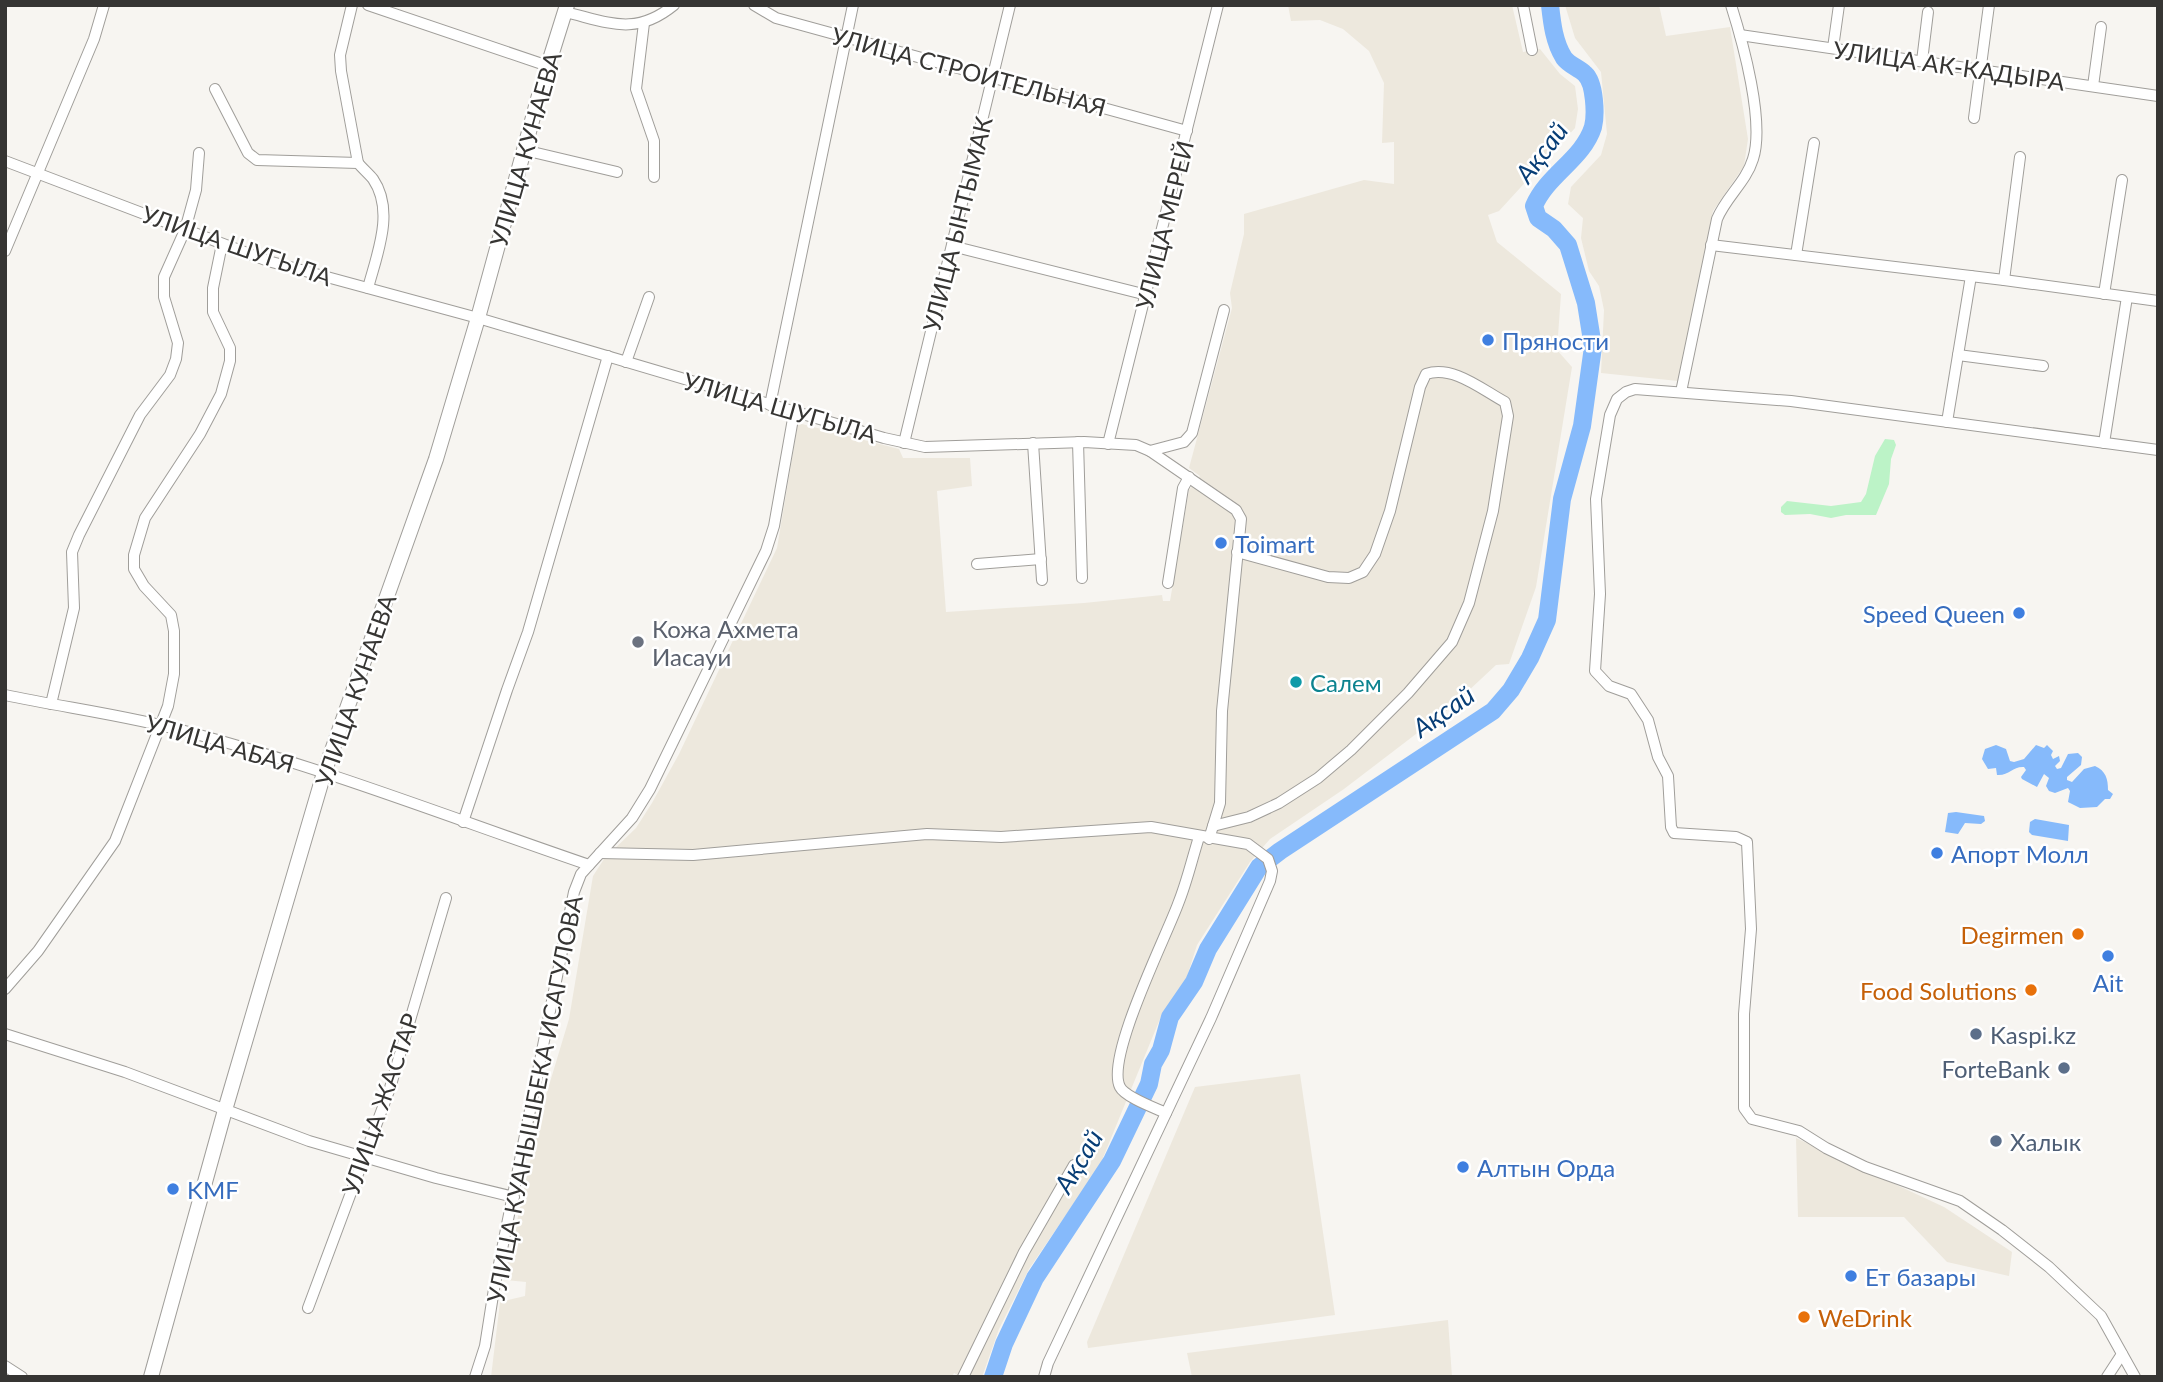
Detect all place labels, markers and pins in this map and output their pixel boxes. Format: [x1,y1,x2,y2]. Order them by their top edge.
place label: Пряности [1502,326,1609,355]
marker: Пряности [1480,332,1496,348]
place label: Toimart [1235,529,1315,558]
marker: Toimart [1213,535,1229,551]
place label: Speed Queen [1863,599,2005,628]
marker: Speed Queen [2011,605,2027,621]
place label: Кожа Ахмета Иасауи [652,614,799,671]
marker: Кожа Ахмета Иасауи [630,634,646,650]
place label: Салем [1310,668,1382,697]
marker: Салем [1288,674,1304,690]
place label: Апорт Молл [1951,839,2089,868]
marker: Апорт Молл [1929,845,1945,861]
place label: Degirmen [1960,920,2064,949]
marker: Degirmen [2070,926,2086,942]
marker: Ait [2100,948,2116,964]
place label: Ait [2093,968,2124,997]
place label: Food Solutions [1860,976,2017,1005]
marker: Food Solutions [2023,982,2039,998]
place label: Kaspi.kz [1990,1020,2076,1049]
marker: Kaspi.kz [1968,1026,1984,1042]
place label: ForteBank [1941,1054,2051,1083]
marker: ForteBank [2056,1060,2072,1076]
place label: Халык [2010,1127,2082,1156]
marker: Халык [1988,1133,2004,1149]
place label: Алтын Орда [1477,1153,1615,1182]
marker: Алтын Орда [1455,1159,1471,1175]
place label: KMF [187,1175,239,1204]
marker: KMF [165,1181,181,1197]
place label: Ет базары [1865,1262,1976,1291]
marker: Ет базары [1843,1268,1859,1284]
place label: WeDrink [1818,1303,1913,1332]
marker: WeDrink [1796,1309,1812,1325]

